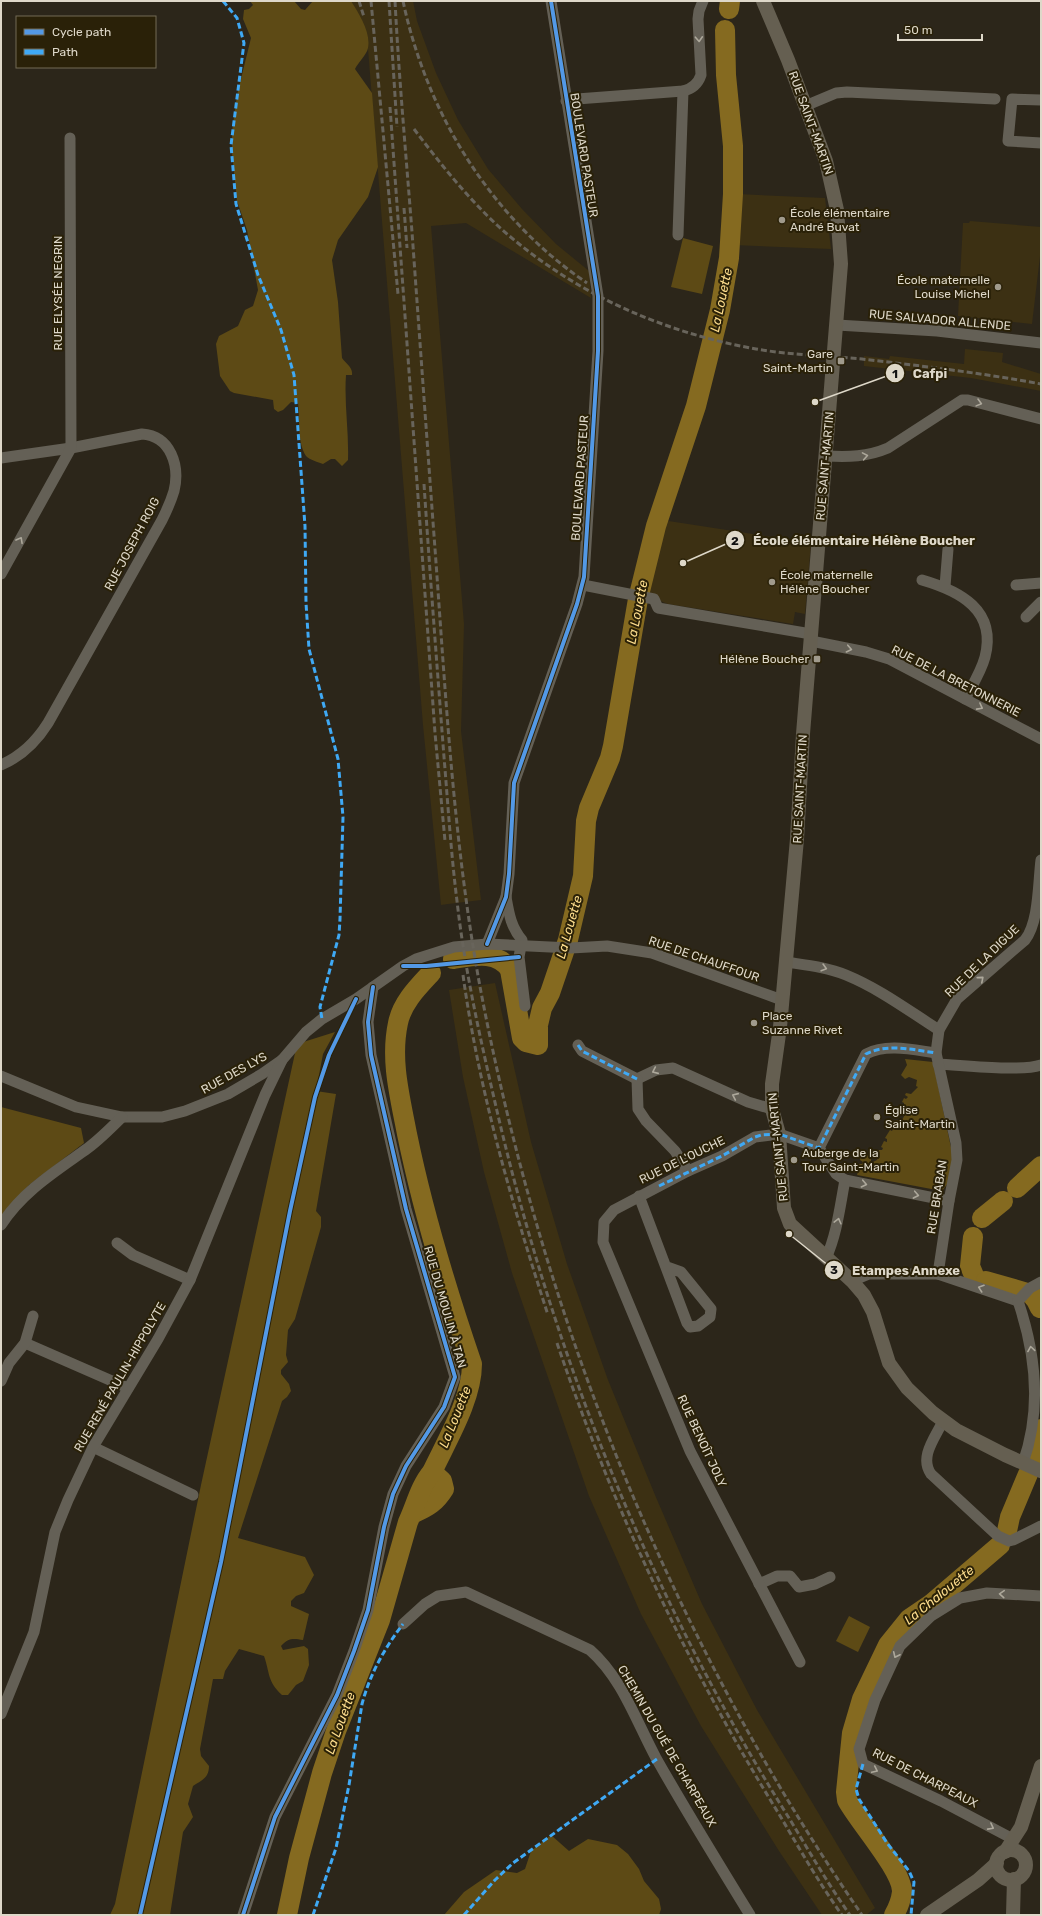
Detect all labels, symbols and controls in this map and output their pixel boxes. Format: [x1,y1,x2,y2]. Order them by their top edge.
legend [16,16,156,68]
scale bar [898,16,982,42]
text: 50 m [904,23,932,37]
text: Cycle path [52,25,111,39]
one-way arrow [695,36,704,42]
text: Path [52,45,78,59]
street label: RUE SAINT-MARTIN [786,69,836,177]
street label: BOULEVARD PASTEUR [567,92,601,218]
place label: École élémentaire André Buvat [790,206,890,234]
marker: École élémentaire André Buvat [777,215,787,225]
street label: RUE ELYSÉE NEGRIN [51,236,65,350]
water label: La Louette [707,267,735,333]
place label: École maternelle Louise Michel [897,273,990,301]
marker: École maternelle Louise Michel [993,282,1003,292]
street label: RUE SALVADOR ALLENDE [868,307,1012,333]
place label: Gare Saint-Martin [763,347,833,375]
marker: Gare Saint-Martin [836,356,846,366]
callout: Cafpi [885,361,955,386]
text: Cafpi [913,366,947,381]
text: 1 [892,367,898,381]
one-way arrow [975,398,982,407]
street label: RUE SAINT-MARTIN [813,411,837,521]
street label: BOULEVARD PASTEUR [569,415,591,541]
one-way arrow [862,452,868,461]
street label: RUE JOSEPH ROIG [102,495,162,593]
callout: École élémentaire Hélène Boucher [725,528,983,553]
text: École élémentaire Hélène Boucher [753,533,975,548]
text: 2 [731,534,739,548]
one-way arrow [15,537,23,544]
place label: École maternelle Hélène Boucher [780,568,873,596]
marker: École maternelle Hélène Boucher [767,577,777,587]
water label: La Louette [623,579,651,645]
street label: RUE DE LA BRETONNERIE [889,642,1023,720]
one-way arrow [846,644,852,652]
place label: Hélène Boucher [720,652,809,666]
marker: Hélène Boucher [812,654,822,664]
one-way arrow [975,702,983,710]
street label: RUE SAINT-MARTIN [790,734,810,844]
water label: La Louette [553,894,585,960]
street label: RUE DE LA DIGUE [942,922,1022,1000]
street label: RUE DE CHAUFFOUR [647,933,761,985]
one-way arrow [821,964,827,972]
one-way arrow [976,977,983,984]
place label: Place Suzanne Rivet [762,1009,842,1037]
marker: Place Suzanne Rivet [749,1018,759,1028]
street label: RUE DES LYS [199,1049,269,1097]
one-way arrow [651,1066,659,1074]
street label: RUE SAINT-MARTIN [765,1092,791,1202]
one-way arrow [732,1093,740,1101]
place label: Église Saint-Martin [885,1103,955,1131]
marker: Église Saint-Martin [872,1112,882,1122]
street label: RUE DE L'OUCHE [637,1133,727,1187]
place label: Auberge de la Tour Saint-Martin [802,1146,899,1174]
marker: Auberge de la Tour Saint-Martin [789,1155,799,1165]
street label: RUE BRABAN [924,1159,950,1235]
one-way arrow [861,1180,867,1188]
one-way arrow [913,1190,919,1198]
one-way arrow [833,1218,841,1224]
street label: RUE DU MOULIN À TAN [421,1245,469,1369]
callout: Etampes Annexe [824,1258,969,1283]
text: 3 [830,1263,838,1277]
text: Etampes Annexe [852,1263,960,1278]
one-way arrow [978,1285,985,1293]
street label: RUE RENÉ PAULIN-HIPPOLYTE [71,1300,169,1454]
one-way arrow [1027,1346,1036,1352]
water label: La Louette [436,1384,474,1450]
street label: RUE BENOÎT JOLY [675,1393,730,1490]
water label: La Chalouette [901,1562,977,1628]
one-way arrow [999,1589,1005,1598]
one-way arrow [893,1651,901,1658]
street label: CHEMIN DU GUÉ DE CHARPEAUX [615,1663,719,1830]
water label: La Louette [322,1690,358,1756]
street label: RUE DE CHARPEAUX [870,1745,980,1811]
one-way arrow [871,1765,878,1773]
one-way arrow [987,1823,995,1830]

